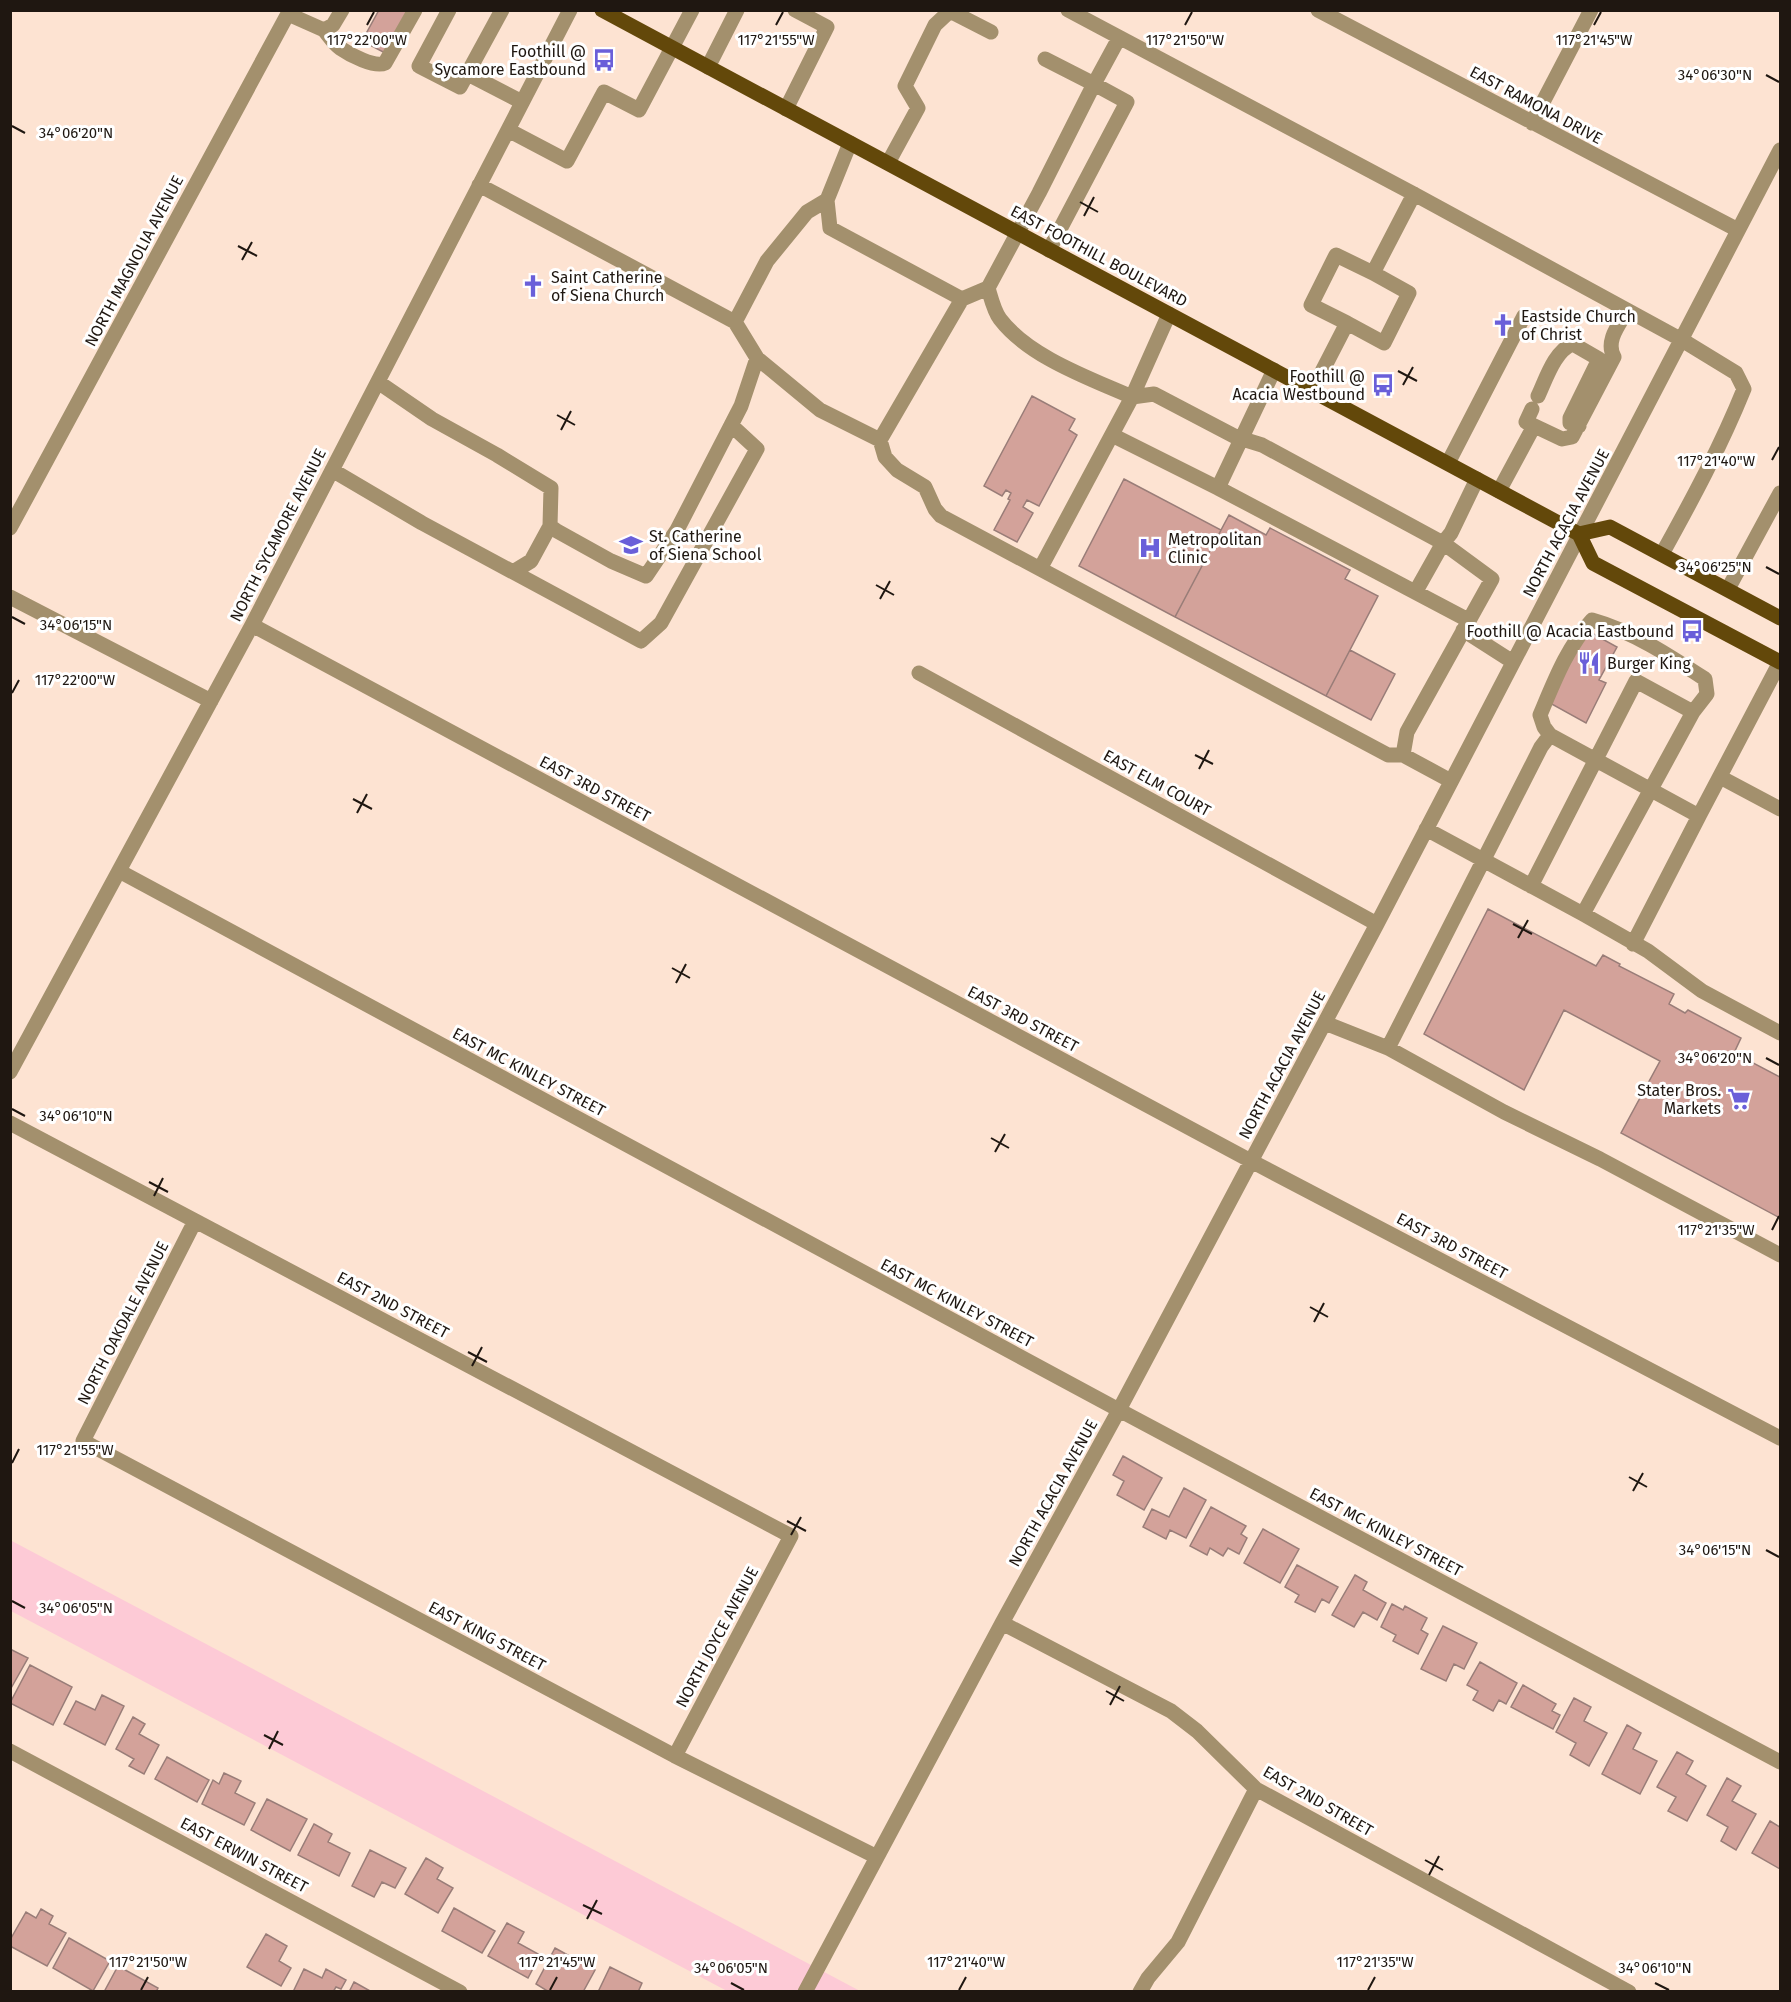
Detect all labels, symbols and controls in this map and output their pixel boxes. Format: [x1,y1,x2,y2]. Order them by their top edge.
text: 117°22'00"W [327,31,408,49]
text: 117°21'55"W [737,31,815,49]
text: 117°21'50"W [1146,31,1225,49]
text: 117°21'45"W [1556,31,1633,49]
place label: Foothill @ Sycamore Eastbound [434,42,586,79]
bus stop icon: Foothill @ Sycamore Eastbound [591,47,617,73]
street label: EAST RAMONA DRIVE [1467,62,1605,148]
text: 34°06'30"N [1678,66,1752,84]
text: 34°06'20"N [39,124,113,142]
street label: NORTH MAGNOLIA AVENUE [81,172,187,350]
street label: EAST FOOTHILL BOULEVARD [1007,201,1191,311]
place label: Saint Catherine of Siena Church [551,268,664,305]
church icon: Saint Catherine of Siena Church [520,273,546,299]
place label: Eastside Church of Christ [1521,307,1636,344]
church icon: Eastside Church of Christ [1490,312,1516,338]
place label: Foothill @ Acacia Westbound [1232,367,1365,404]
bus stop icon: Foothill @ Acacia Westbound [1370,372,1396,398]
street label: NORTH SYCAMORE AVENUE [226,445,330,625]
street label: NORTH ACACIA AVENUE [1519,446,1613,600]
text: 117°21'40"W [1677,452,1756,470]
place label: St. Catherine of Siena School [649,527,762,564]
place label: Metropolitan Clinic [1168,530,1262,567]
school or university icon: St. Catherine of Siena School [618,532,644,558]
hospital icon: Metropolitan Clinic [1137,535,1163,561]
text: 34°06'25"N [1678,558,1752,576]
text: 34°06'15"N [40,616,112,634]
bus stop icon: Foothill @ Acacia Eastbound [1679,618,1705,644]
place label: Foothill @ Acacia Eastbound [1466,622,1674,641]
restaurant icon: Burger King [1576,650,1602,676]
place label: Burger King [1607,654,1691,673]
text: 117°22'00"W [35,671,116,689]
street label: EAST ELM COURT [1100,746,1215,821]
street label: EAST 3RD STREET [536,752,654,826]
street label: EAST 3RD STREET [964,982,1082,1056]
street label: NORTH ACACIA AVENUE [1235,988,1329,1142]
street label: EAST MC KINLEY STREET [449,1024,609,1121]
text: 34°06'20"N [1678,1049,1752,1067]
place label: Stater Bros. Markets [1637,1081,1721,1118]
supermarket icon: Stater Bros. Markets [1726,1086,1752,1112]
text: 34°06'10"N [39,1107,113,1125]
street label: EAST 3RD STREET [1393,1209,1511,1283]
text: 117°21'35"W [1677,1221,1755,1239]
street label: NORTH OAKDALE AVENUE [73,1238,173,1408]
street label: EAST MC KINLEY STREET [877,1255,1037,1352]
street label: EAST 2ND STREET [334,1268,453,1343]
street label: NORTH ACACIA AVENUE [1005,1416,1101,1570]
text: 117°21'55"W [36,1441,114,1459]
street label: EAST MC KINLEY STREET [1306,1484,1466,1581]
text: 34°06'15"N [1679,1541,1751,1559]
street label: NORTH JOYCE AVENUE [672,1563,762,1711]
street label: EAST KING STREET [425,1597,549,1675]
text: 34°06'05"N [39,1599,113,1617]
street label: EAST 2ND STREET [1260,1762,1377,1841]
street label: EAST ERWIN STREET [177,1813,312,1897]
text: 117°21'50"W [109,1953,188,1971]
text: 117°21'45"W [519,1953,596,1971]
text: 117°21'40"W [927,1953,1006,1971]
text: 117°21'35"W [1336,1953,1414,1971]
text: 34°06'05"N [694,1959,768,1977]
text: 34°06'10"N [1618,1959,1692,1977]

